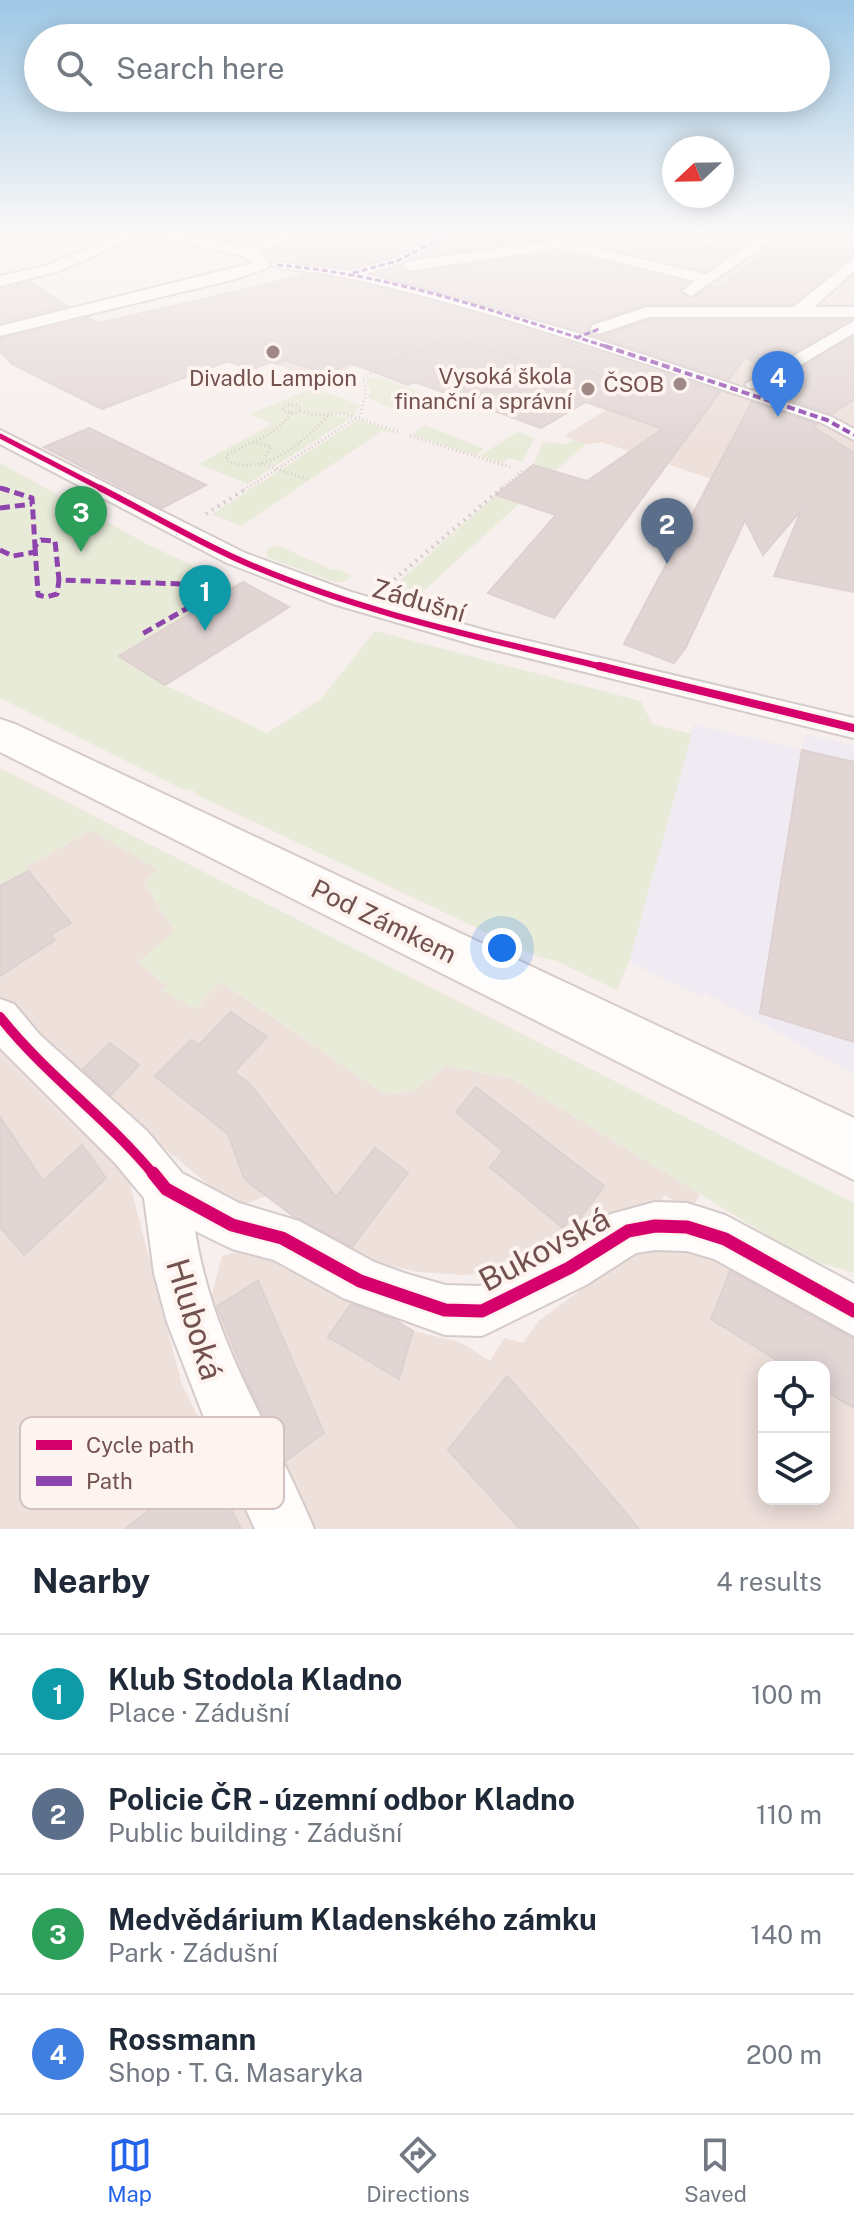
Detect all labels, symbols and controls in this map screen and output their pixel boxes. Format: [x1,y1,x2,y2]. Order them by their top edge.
search box [24,24,830,112]
icon: search [52,46,96,90]
text: Search here [116,50,284,86]
north arrow [662,136,734,208]
marker: Divadlo Lampion [264,343,282,361]
pin: 4 [752,351,804,417]
place label: Vysoká škola finanční a správní [394,363,573,414]
place label: Divadlo Lampion [189,365,357,391]
place label: ČSOB [604,371,664,397]
marker: ČSOB [671,375,689,393]
marker: Vysoká škola finanční a správní [579,380,597,398]
pin: 3 [55,486,107,552]
pin: 2 [641,498,693,564]
pin: 1 [179,565,231,631]
street label: Zádušní [369,572,470,628]
street label: Pod Zámkem [306,873,462,969]
your location [482,928,522,968]
street label: Bukovská [472,1199,616,1299]
street label: Hluboká [159,1254,231,1384]
map controls [758,1361,830,1505]
button: locate [758,1361,830,1433]
legend [20,1417,284,1509]
text: Cycle path [86,1432,194,1458]
button: layers [758,1433,830,1505]
text: Path [86,1468,133,1494]
text: Nearby [32,1561,150,1601]
text: 4 results [716,1566,822,1597]
text: Klub Stodola Kladno [108,1661,402,1697]
text: 1 [52,1679,64,1710]
text: 100 m [751,1679,822,1710]
text: Place · Zádušní [108,1697,290,1728]
text: Policie ČR - územní odbor Kladno [108,1781,575,1817]
text: 2 [50,1799,66,1830]
text: 110 m [756,1799,822,1830]
text: Public building · Zádušní [108,1817,402,1848]
text: Medvědárium Kladenského zámku [108,1901,597,1937]
text: 3 [49,1919,67,1950]
text: 140 m [750,1919,822,1950]
text: Park · Zádušní [108,1937,278,1968]
text: Rossmann [108,2021,256,2057]
text: 4 [49,2039,67,2070]
text: 200 m [746,2039,822,2070]
text: Shop · T. G. Masaryka [108,2057,363,2088]
tab: Map [107,2133,152,2207]
tab: Directions [366,2133,470,2207]
tab: Saved [684,2133,747,2207]

